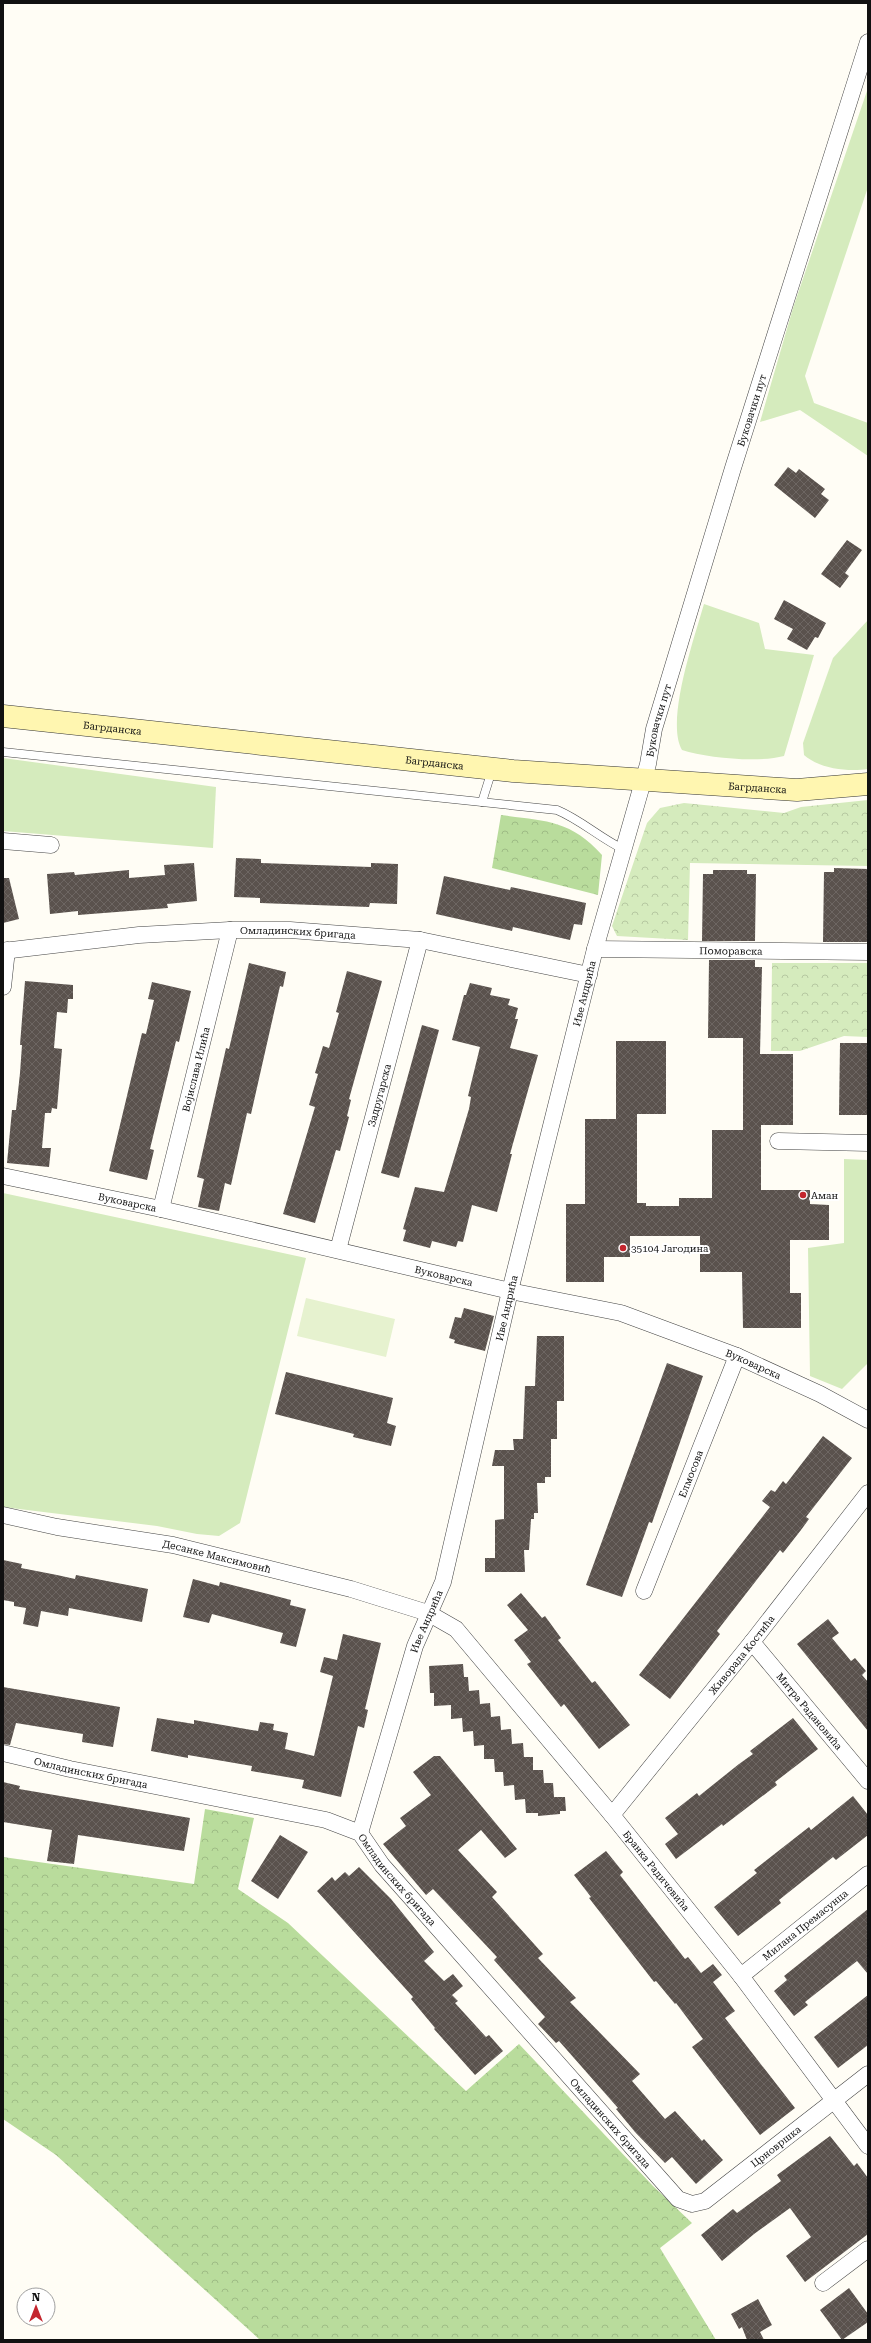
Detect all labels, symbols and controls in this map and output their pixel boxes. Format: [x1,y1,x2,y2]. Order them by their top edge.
street label: Буковачки пут [735,373,768,448]
street label: Буковачки пут [644,682,673,758]
street label: Багрданска [83,720,143,737]
street label: Багрданска [405,754,465,772]
street label: Багрданска [728,780,788,795]
street label: Омладинских бригада [240,925,357,941]
street label: Поморавска [699,945,763,957]
street label: Иве Андрића [571,959,598,1028]
street label: Војислава Илића [180,1025,212,1113]
street label: Задругарска [366,1062,393,1128]
marker: Аман [798,1190,808,1200]
place label: Аман [811,1190,839,1201]
street label: Вуковарска [97,1191,158,1214]
marker: 35104 Јагодина [618,1243,628,1253]
place label: 35104 Јагодина [631,1243,709,1254]
street label: Вуковарска [414,1264,475,1288]
street label: Иве Андрића [494,1273,520,1342]
street label: Вуковарска [724,1347,783,1382]
street label: Елмосова [677,1448,705,1499]
street label: Десанке Максимовић [162,1538,273,1575]
street label: Иве Андрића [408,1588,445,1654]
street label: Живорада Костића [707,1613,777,1697]
street label: Митра Радановића [774,1671,845,1752]
street label: Омладинских бригада [33,1756,149,1790]
street label: Бранка Радичевића [621,1829,692,1914]
street label: Омладинских бригада [356,1832,438,1928]
street label: Милана Премасунца [760,1887,851,1963]
street label: Омладинских бригада [568,2076,653,2171]
street label: Црновршка [749,2123,803,2169]
north arrow [16,2287,56,2327]
text: N [32,2291,41,2304]

